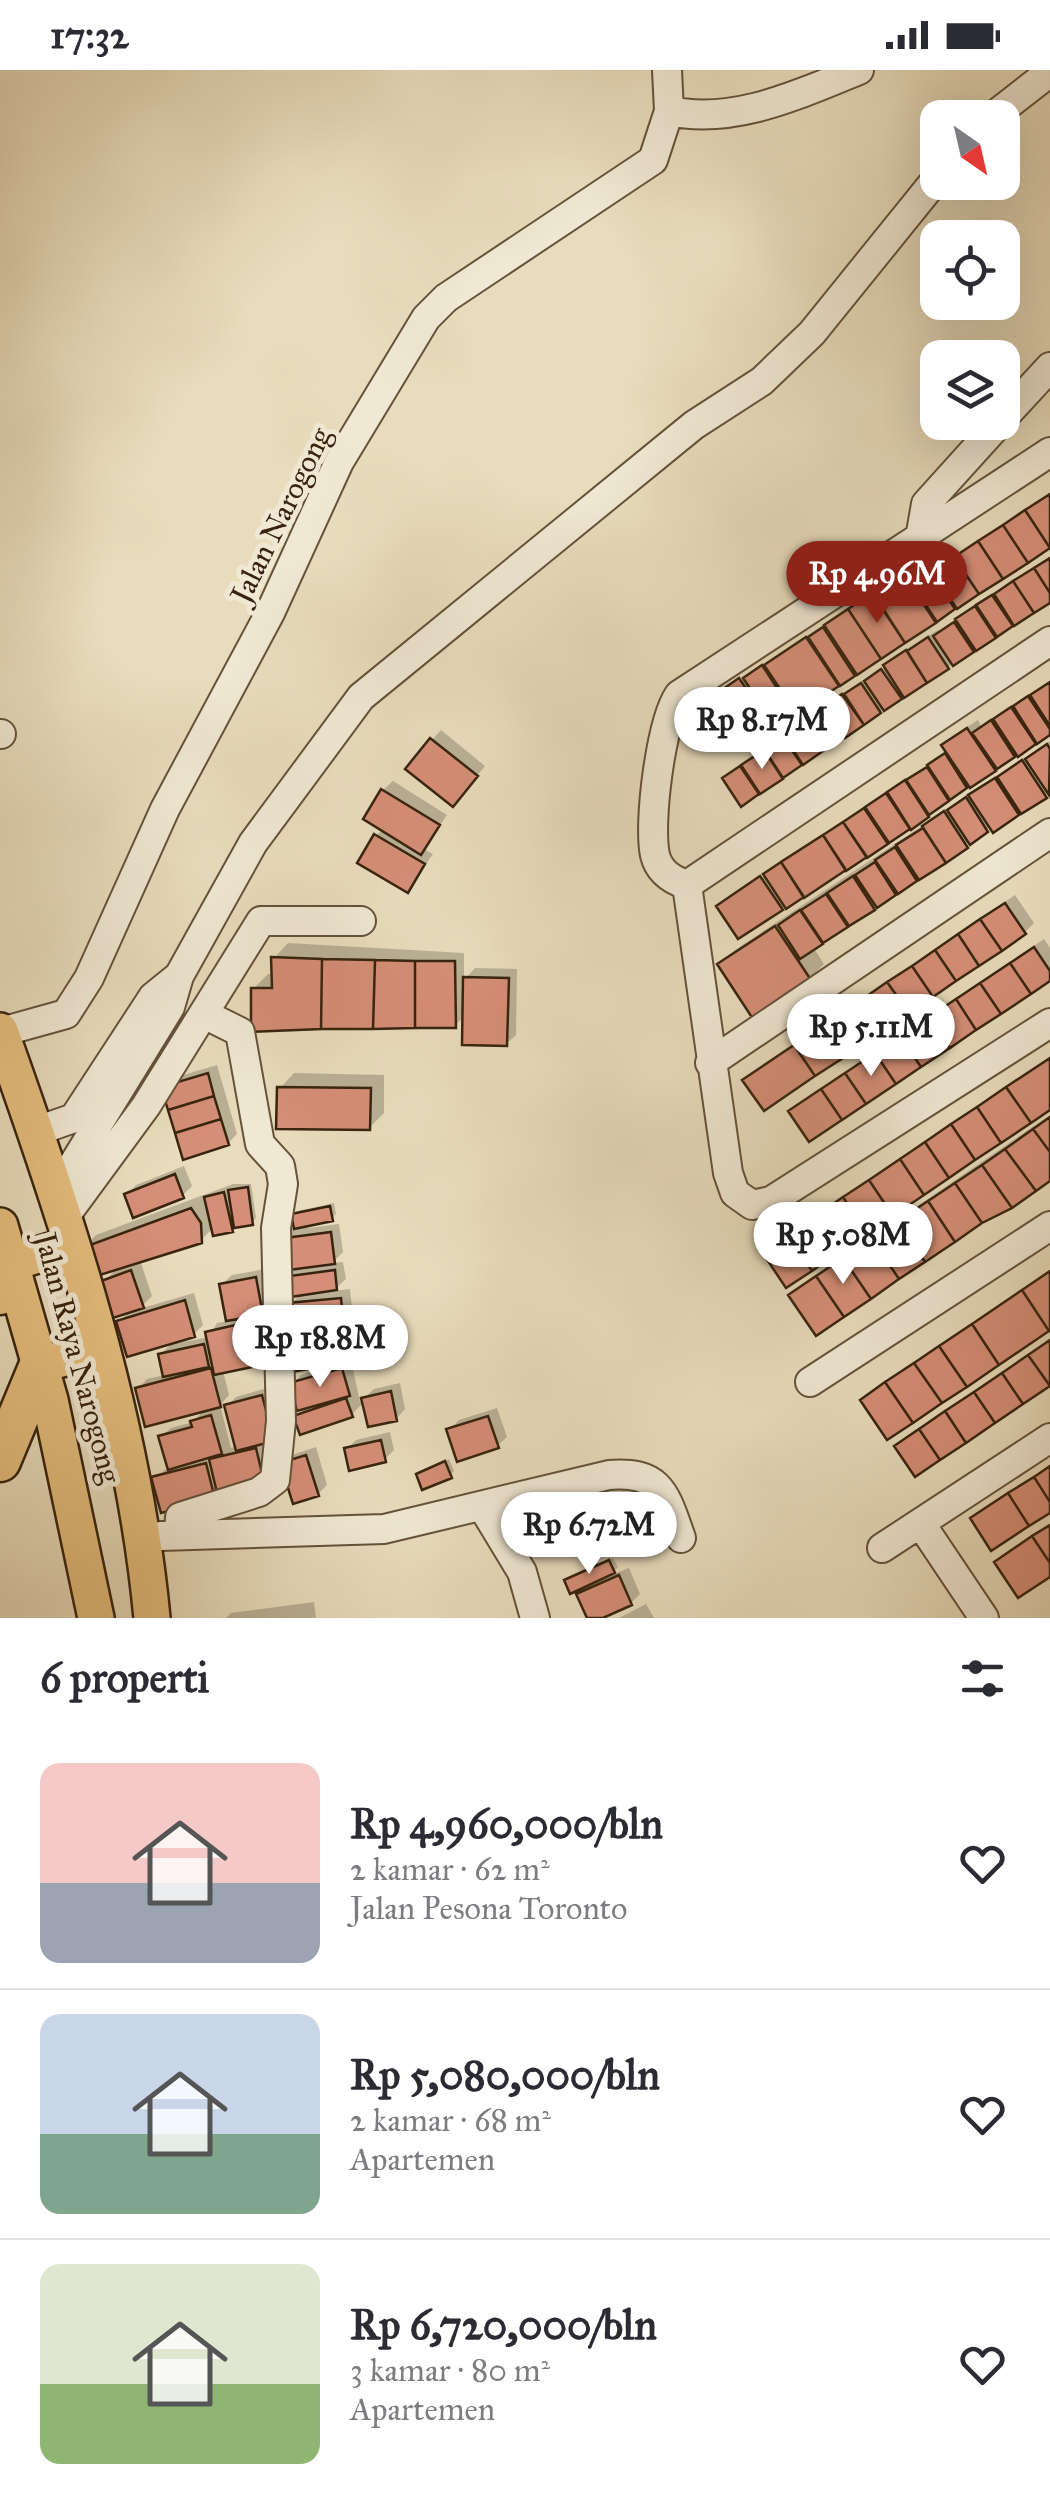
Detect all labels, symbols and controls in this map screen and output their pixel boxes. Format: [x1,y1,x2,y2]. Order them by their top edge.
text: 17:32 [50,12,129,58]
north arrow [920,100,1020,200]
map controls [920,100,1020,440]
button: locate [920,220,1020,320]
button: layers [920,340,1020,440]
street label: Jalan Narogong [222,420,339,611]
pin: Rp 4.96M [774,541,980,626]
text: Rp 4.96M [808,554,946,593]
pin: Rp 8.17M [659,687,865,772]
text: Rp 8.17M [696,700,828,739]
pin: Rp 5.11M [768,994,974,1079]
text: Rp 5.11M [809,1007,933,1046]
pin: Rp 5.08M [740,1202,946,1287]
text: Rp 5.08M [776,1215,910,1254]
street label: Jalan Raya Narogong [27,1226,129,1488]
pin: Rp 18.8M [217,1305,423,1390]
text: Rp 18.8M [254,1318,386,1357]
pin: Rp 6.72M [486,1492,692,1577]
text: Rp 6.72M [523,1505,655,1544]
icon: filters [955,1651,1010,1706]
text: 6 properti [40,1652,209,1704]
text: Rp 4,960,000/bln [350,1798,663,1850]
icon: home [120,1803,240,1923]
icon: heart [955,1836,1010,1891]
text: 2 kamar · 62 m² [350,1850,549,1889]
text: Jalan Pesona Toronto [350,1889,627,1928]
text: Rp 5,080,000/bln [350,2049,660,2101]
icon: home [120,2054,240,2174]
icon: heart [955,2087,1010,2142]
text: 2 kamar · 68 m² [350,2101,551,2140]
text: Apartemen [350,2140,495,2179]
text: Rp 6,720,000/bln [350,2299,657,2351]
icon: home [120,2304,240,2424]
icon: heart [955,2337,1010,2392]
text: 3 kamar · 80 m² [350,2351,550,2390]
text: Apartemen [350,2390,495,2429]

